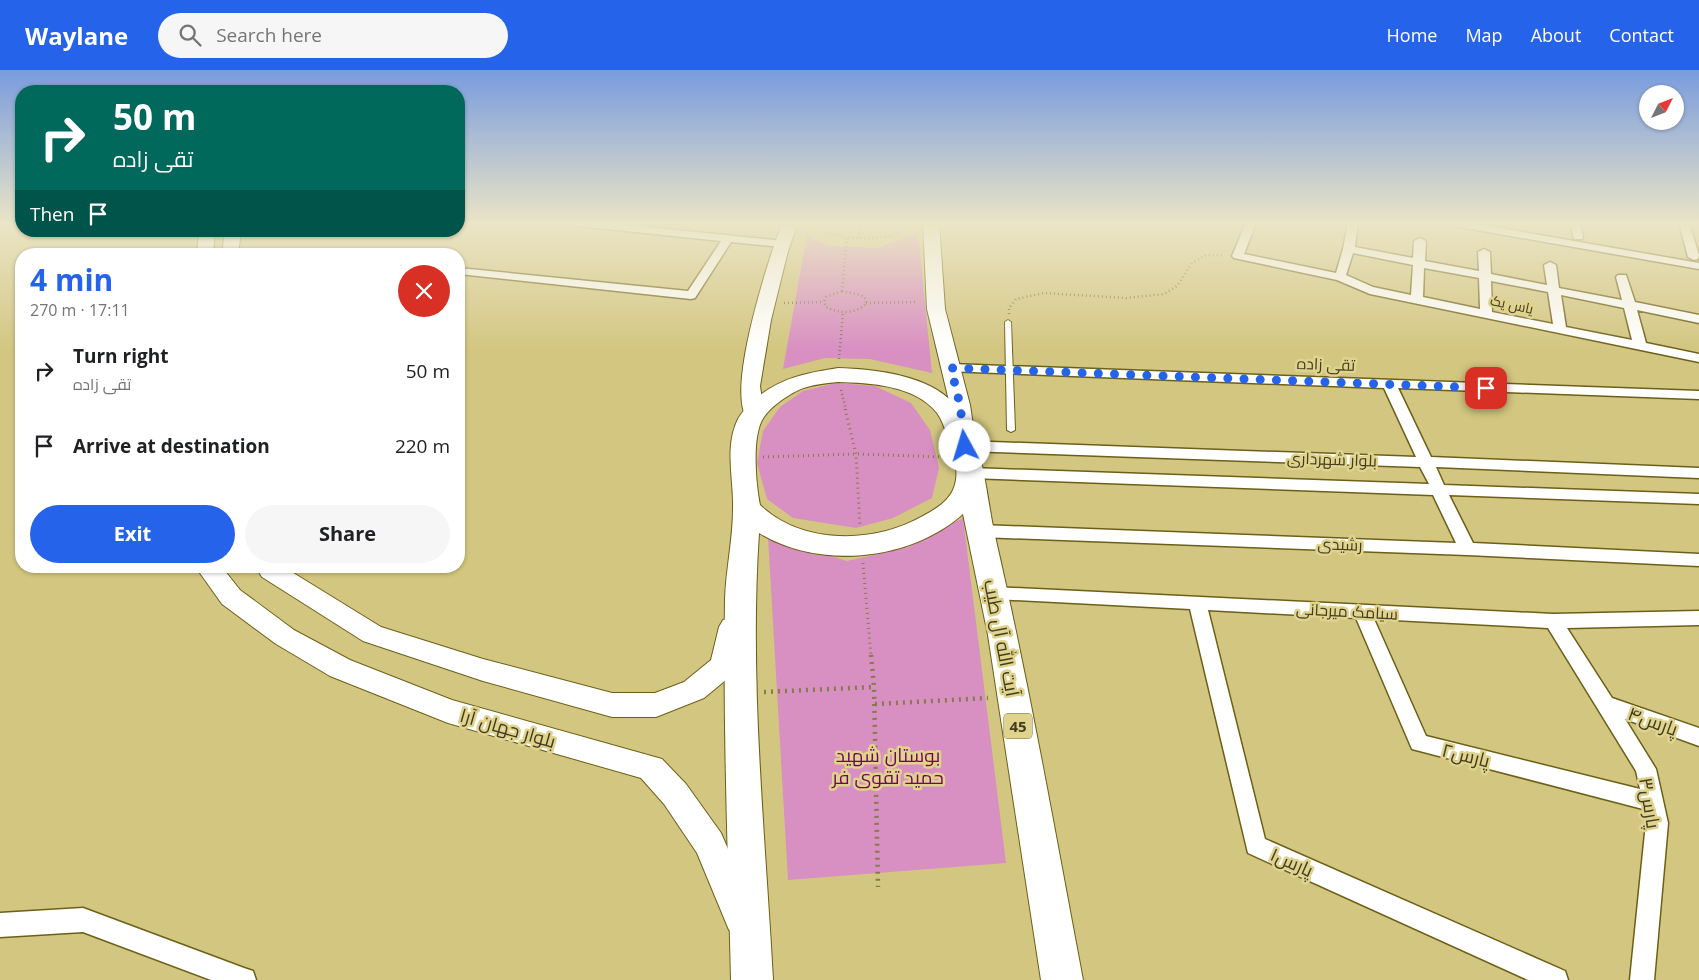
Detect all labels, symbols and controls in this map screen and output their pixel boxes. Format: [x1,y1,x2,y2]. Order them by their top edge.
search box [158,13,508,58]
text: Waylane [25,19,128,52]
icon: search [176,21,204,49]
text: Search here [216,22,322,48]
text: Home [1387,23,1437,47]
text: Map [1465,23,1503,47]
text: About [1531,23,1581,47]
text: Contact [1609,23,1674,47]
north arrow [1639,85,1684,130]
map controls [1639,85,1684,130]
text: 50 m [113,93,196,140]
icon: right [30,105,95,170]
text: تقی زاده [113,143,193,173]
icon: arrive [84,200,112,228]
text: Then [30,201,74,227]
text: 4 min [30,259,113,300]
button: close [398,265,450,317]
street label: یاس یک [1489,290,1536,318]
text: 270 m · 17:11 [30,299,130,321]
text: Turn right [73,343,168,369]
street label: تقی زاده [1296,352,1356,376]
icon: right [30,357,58,385]
text: 50 m [406,358,450,384]
pin [1465,367,1507,409]
text: تقی زاده [73,373,131,395]
icon: arrive [1472,374,1500,402]
position arrow [938,419,990,471]
icon: arrive [30,432,58,460]
text: Arrive at destination [73,433,270,459]
text: 220 m [395,433,450,459]
street label: بلوار شهرداری [1287,446,1377,472]
button: Exit [30,505,235,563]
button: Share [245,505,450,563]
street label: رشیدی [1317,532,1363,556]
street label: آیت الله آل طیب [978,577,1026,699]
street label: سیامک میرجانی [1296,597,1398,625]
street label: پارس۴ [1624,700,1682,742]
street label: بلوار جهان آرا [457,702,559,754]
road number: 45 [1004,714,1032,738]
street label: پارس۲ [1439,736,1493,774]
park label: بوستان شهید حمید تقوی فر [831,742,944,790]
street label: پارس۳ [1633,776,1667,830]
street label: پارس۱ [1266,841,1318,883]

